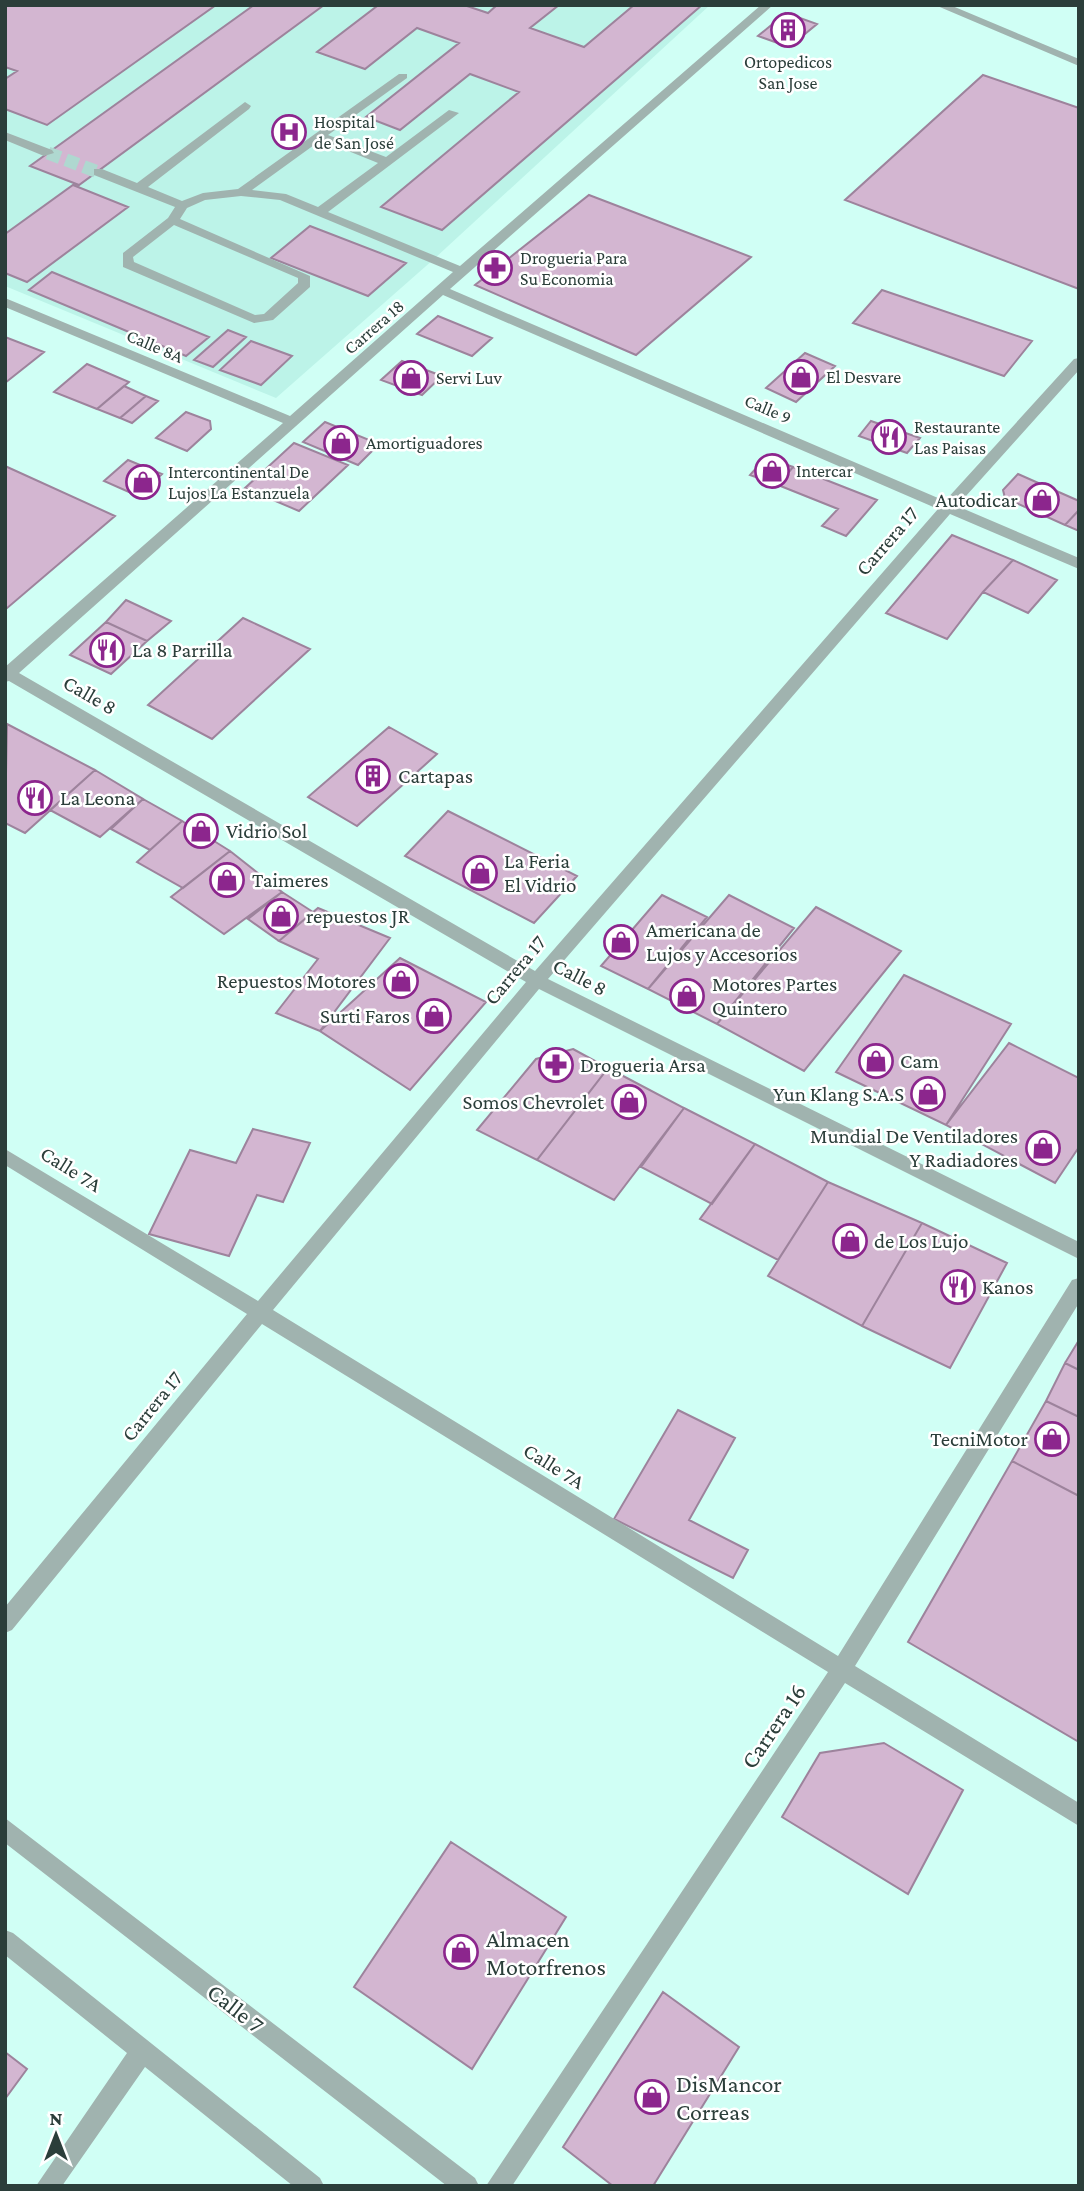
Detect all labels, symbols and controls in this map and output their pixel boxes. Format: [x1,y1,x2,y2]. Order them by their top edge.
building icon: Ortopedicos San Jose [769,11,807,49]
place label: Ortopedicos San Jose [744,52,832,93]
place label: Hospital de San José [314,112,394,153]
hospital icon: Hospital de San José [270,113,308,151]
place label: Drogueria Para Su Economia [520,248,627,289]
pharmacy icon: Drogueria Para Su Economia [476,249,514,287]
street label: Carrera 18 [340,296,408,358]
street label: Calle 8A [124,325,187,367]
shop icon: El Desvare [782,358,820,396]
shop icon: Servi Luv [392,359,430,397]
place label: El Desvare [826,367,901,387]
place label: Servi Luv [436,368,503,388]
street label: Calle 9 [742,390,794,428]
place label: Restaurante Las Paisas [914,417,1000,458]
restaurant icon: Restaurante Las Paisas [870,418,908,456]
shop icon: Amortiguadores [322,424,360,462]
place label: Amortiguadores [366,433,483,453]
shop icon: Intercar [753,452,791,490]
place label: Intercar [796,461,854,481]
place label: Intercontinental De Lujos La Estanzuela [168,462,310,504]
shop icon: Intercontinental De Lujos La Estanzuela [124,463,162,501]
shop icon: Autodicar [1023,481,1061,519]
place label: Autodicar [935,488,1019,512]
street label: Carrera 17 [851,502,924,580]
restaurant icon: La 8 Parrilla [88,631,126,669]
place label: La 8 Parrilla [132,638,233,662]
street label: Calle 8 [59,670,121,720]
building icon: Cartapas [354,757,392,795]
place label: Cartapas [398,764,473,788]
restaurant icon: La Leona [16,779,54,817]
place label: La Leona [60,786,136,810]
shop icon: Vidrio Sol [182,812,220,850]
place label: Vidrio Sol [226,819,307,843]
place label: La Feria El Vidrio [504,849,576,897]
shop icon: La Feria El Vidrio [461,854,499,892]
shop icon: Taimeres [208,861,246,899]
place label: Taimeres [252,868,329,892]
shop icon: repuestos JR [262,897,300,935]
place label: repuestos JR [306,904,410,928]
place label: Americana de Lujos y Accesorios [646,918,798,966]
shop icon: Americana de Lujos y Accesorios [602,923,640,961]
street label: Carrera 17 [479,930,551,1010]
street label: Calle 8 [549,953,611,1001]
shop icon: Repuestos Motores [382,962,420,1000]
place label: Repuestos Motores [217,969,376,993]
place label: Motores Partes Quintero [712,972,837,1020]
shop icon: Motores Partes Quintero [668,977,706,1015]
shop icon: Surti Faros [415,997,453,1035]
place label: Surti Faros [320,1004,410,1028]
shop icon: Cam [857,1042,895,1080]
pharmacy icon: Drogueria Arsa [537,1046,575,1084]
place label: Cam [900,1049,939,1073]
place label: Drogueria Arsa [580,1053,706,1077]
shop icon: Yun Klang S.A.S [909,1075,947,1113]
place label: Yun Klang S.A.S [773,1082,904,1106]
shop icon: Somos Chevrolet [610,1083,648,1121]
place label: Somos Chevrolet [463,1090,605,1114]
place label: Mundial De Ventiladores Y Radiadores [810,1124,1018,1172]
shop icon: Mundial De Ventiladores Y Radiadores [1024,1129,1062,1167]
street label: Calle 7A [36,1141,106,1197]
shop icon: de Los Lujo [831,1222,869,1260]
place label: de Los Lujo [874,1229,968,1253]
restaurant icon: Kanos [939,1268,977,1306]
place label: Kanos [982,1275,1034,1299]
street label: Carrera 17 [117,1366,188,1446]
shop icon: TecniMotor [1033,1420,1071,1458]
place label: TecniMotor [930,1427,1029,1451]
street label: Calle 7A [519,1438,589,1494]
street label: Carrera 16 [735,1679,811,1773]
place label: Almacen Motorfrenos [486,1925,606,1980]
shop icon: Almacen Motorfrenos [442,1933,480,1971]
street label: Calle 7 [203,1978,269,2038]
place label: DisMancor Correas [676,2070,782,2125]
shop icon: DisMancor Correas [633,2078,671,2116]
north arrow [21,2100,91,2170]
text: N [50,2108,63,2129]

